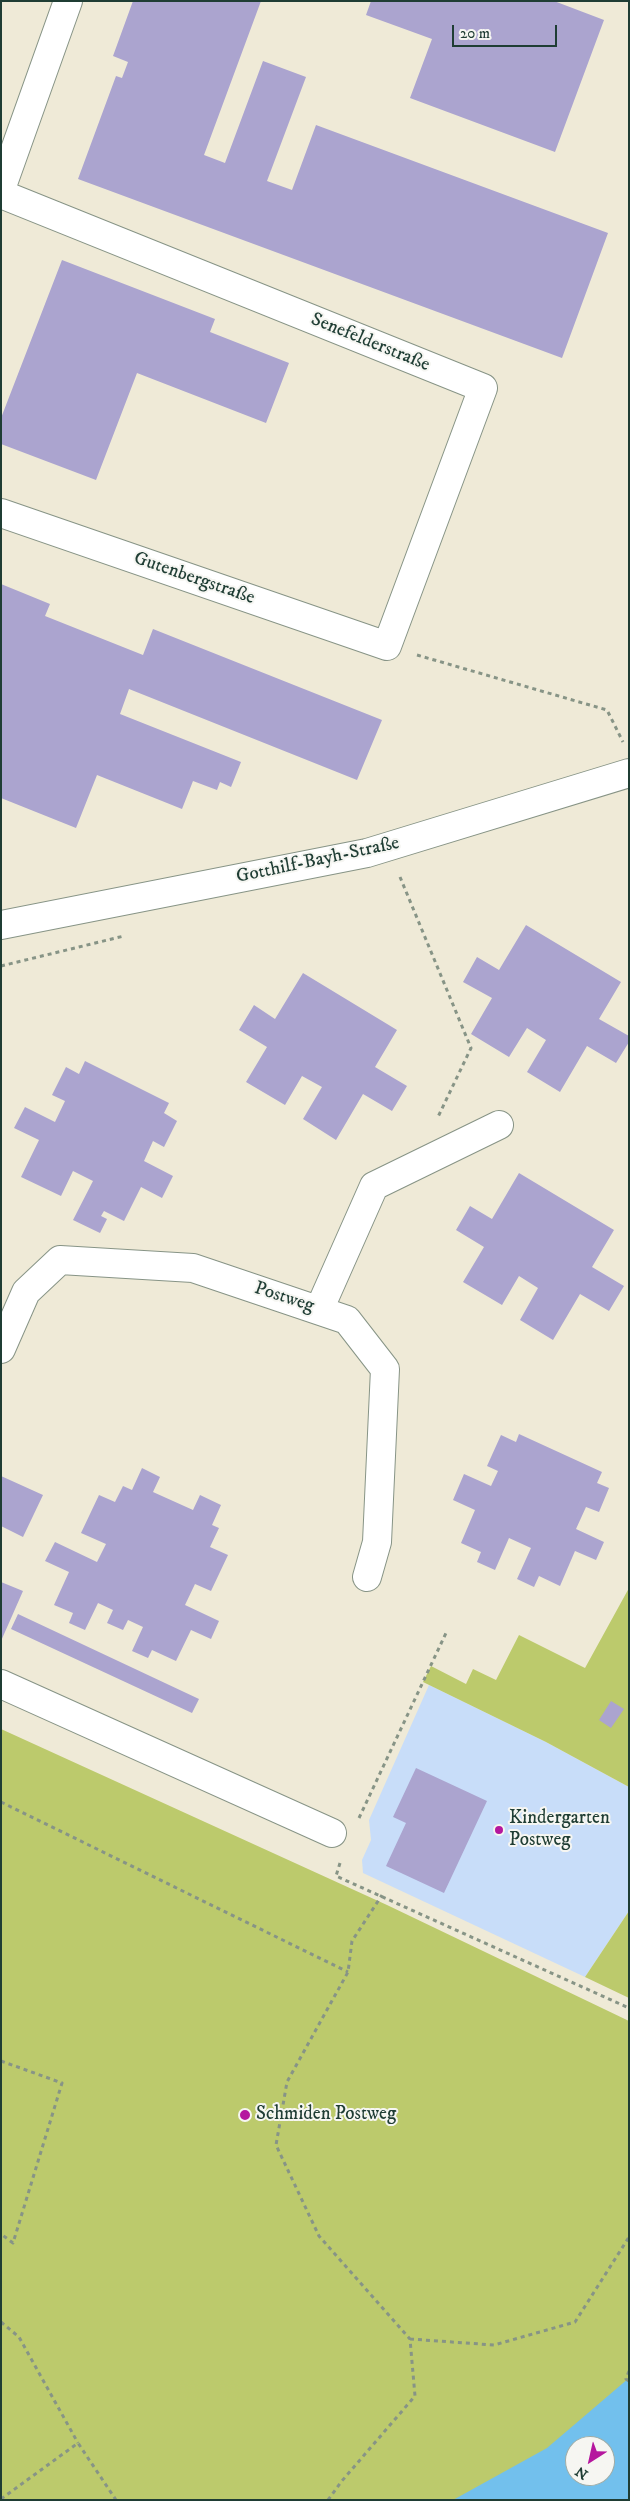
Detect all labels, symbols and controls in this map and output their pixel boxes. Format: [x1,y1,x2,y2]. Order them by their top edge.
scale bar [455,15,560,47]
text: 20 m [460,24,490,43]
street label: Senefelderstraße [307,309,433,377]
street label: Gutenbergstraße [131,548,257,610]
street label: Gotthilf-Bayh-Straße [234,833,402,889]
street label: Postweg [251,1278,317,1318]
place label: Kindergarten Postweg [509,1808,610,1852]
marker: Kindergarten Postweg [493,1824,505,1836]
place label: Schmiden Postweg [256,2104,396,2126]
marker: Schmiden Postweg [238,2108,252,2122]
north arrow [565,2436,615,2486]
text: N [572,2462,592,2483]

